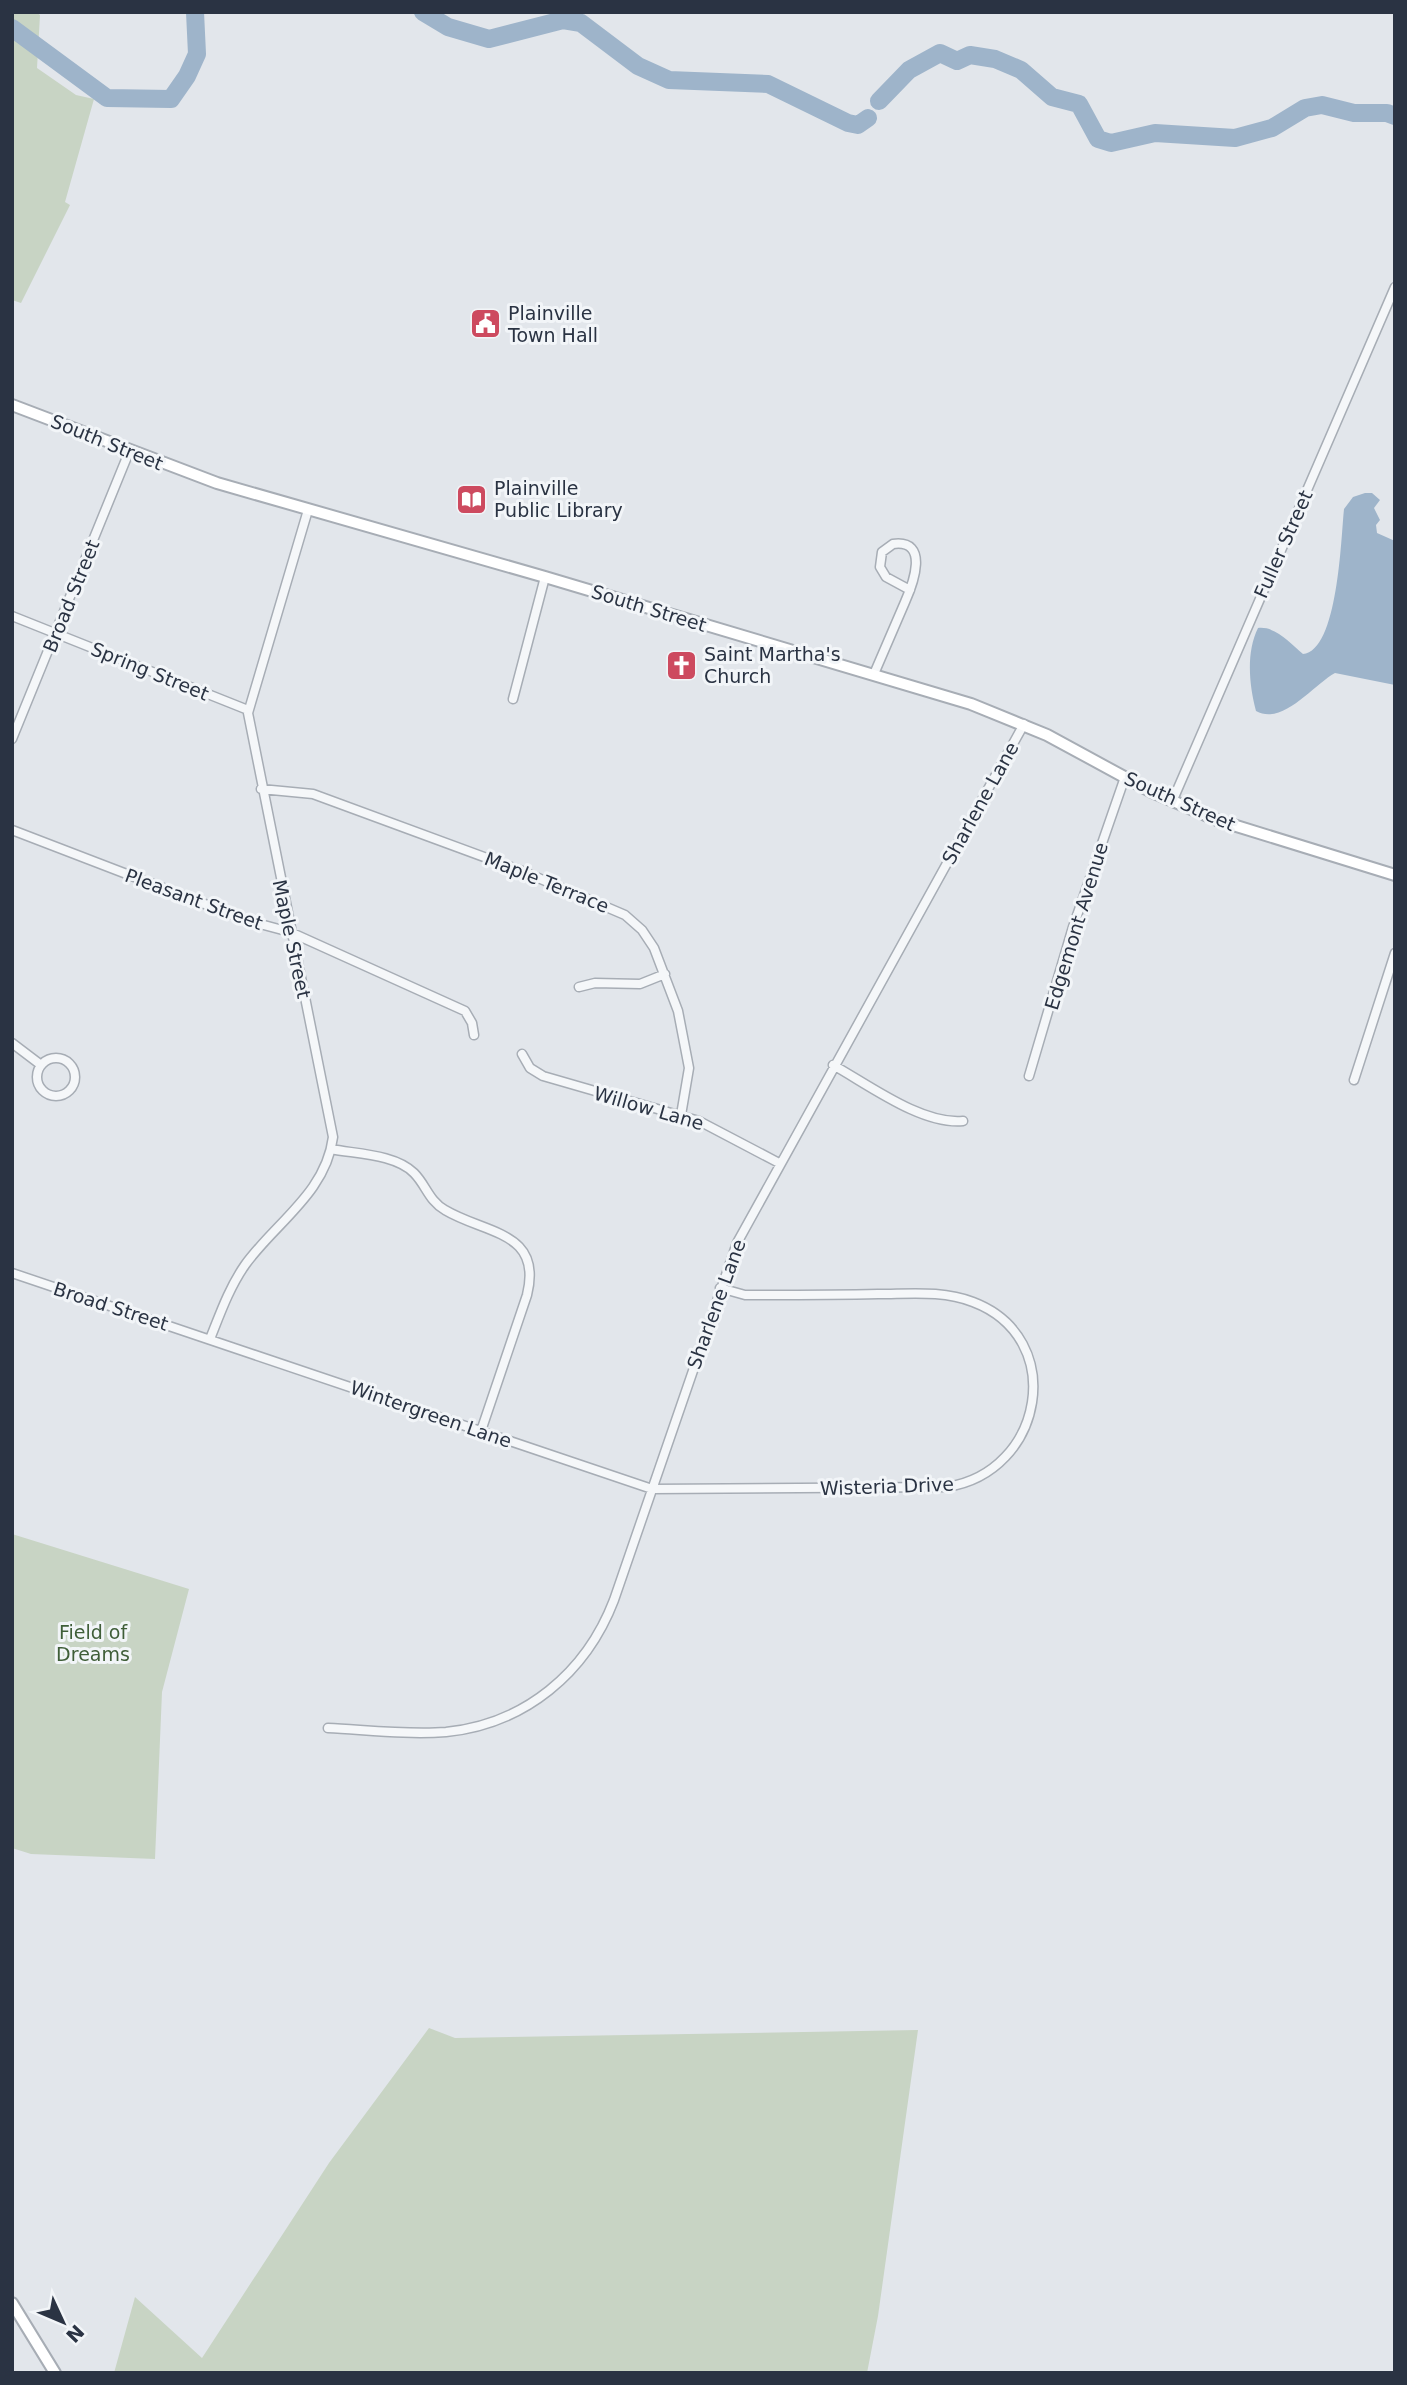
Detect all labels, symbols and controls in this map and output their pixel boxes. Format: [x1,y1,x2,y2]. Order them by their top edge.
place label: Plainville Town Hall [507,302,598,346]
public building icon: Plainville Town Hall [468,307,502,341]
street label: South Street [48,410,166,474]
place label: Plainville Public Library [494,477,623,521]
library icon: Plainville Public Library [454,482,488,516]
street label: Fuller Street [1249,487,1317,601]
street label: Broad Street [38,536,104,656]
street label: South Street [589,580,709,636]
street label: Spring Street [88,637,212,705]
place label: Saint Martha's Church [704,643,841,687]
church icon: Saint Martha's Church [664,648,698,682]
street label: Sharlene Lane [937,738,1023,868]
street label: South Street [1121,767,1239,835]
street label: Edgemont Avenue [1040,840,1112,1012]
street label: Maple Terrace [482,847,612,917]
street label: Pleasant Street [122,864,266,934]
street label: Maple Street [269,878,315,1000]
street label: Willow Lane [591,1082,707,1134]
street label: Sharlene Lane [682,1236,750,1372]
street label: Broad Street [51,1277,171,1335]
street label: Wintergreen Lane [347,1376,515,1452]
street label: Wisteria Drive [820,1473,954,1499]
park label: Field of Dreams [56,1621,130,1665]
north arrow [28,2287,98,2357]
text: N [62,2320,89,2347]

